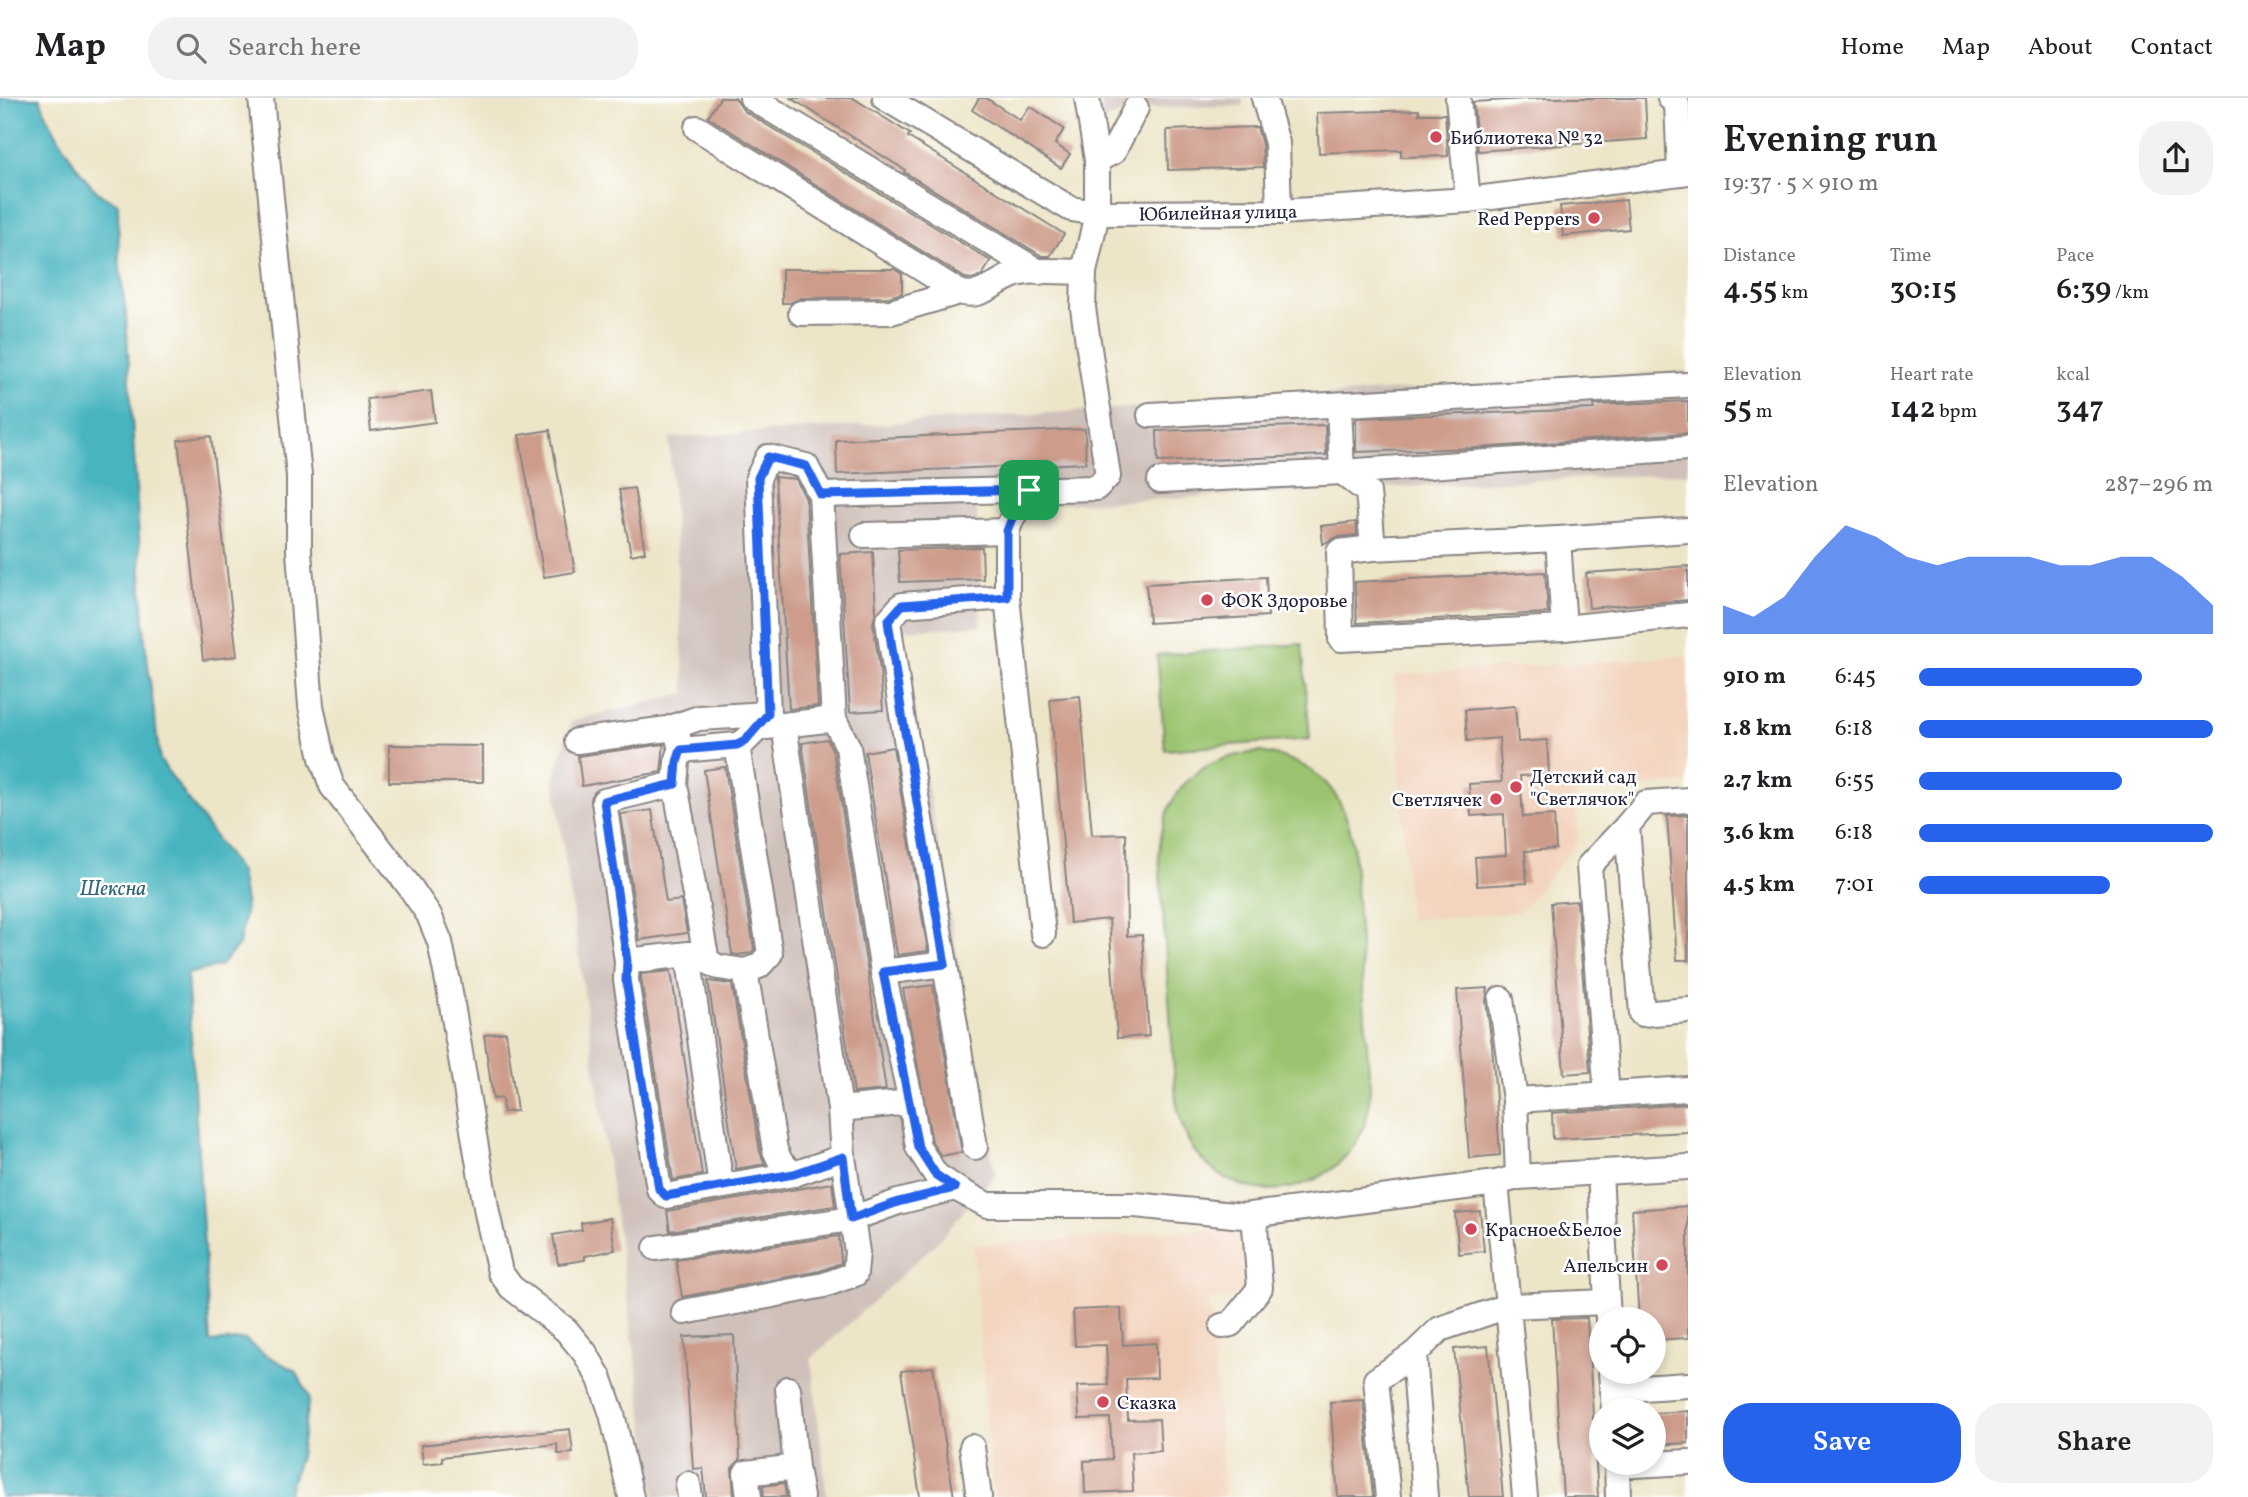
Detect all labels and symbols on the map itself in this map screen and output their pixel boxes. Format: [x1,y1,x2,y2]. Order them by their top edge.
place label: Библиотека № 32 [1450,126,1603,152]
marker: Библиотека № 32 [1428,129,1444,145]
street label: Юбилейная улица [1138,200,1298,228]
place label: Red Peppers [1477,207,1580,233]
marker: Red Peppers [1586,210,1602,226]
pin [999,460,1059,520]
place label: ФОК Здоровье [1221,589,1347,615]
marker: ФОК Здоровье [1199,592,1215,608]
place label: Детский сад "Светлячок" [1530,765,1637,813]
marker: Детский сад "Светлячок" [1508,779,1524,795]
place label: Светлячек [1392,788,1482,814]
marker: Светлячек [1488,791,1504,807]
water label: Шексна [80,875,146,904]
place label: Красное&Белое [1485,1218,1622,1244]
marker: Красное&Белое [1463,1221,1479,1237]
place label: Апельсин [1563,1254,1648,1280]
marker: Апельсин [1654,1257,1670,1273]
place label: Сказка [1117,1391,1177,1417]
marker: Сказка [1095,1394,1111,1410]

